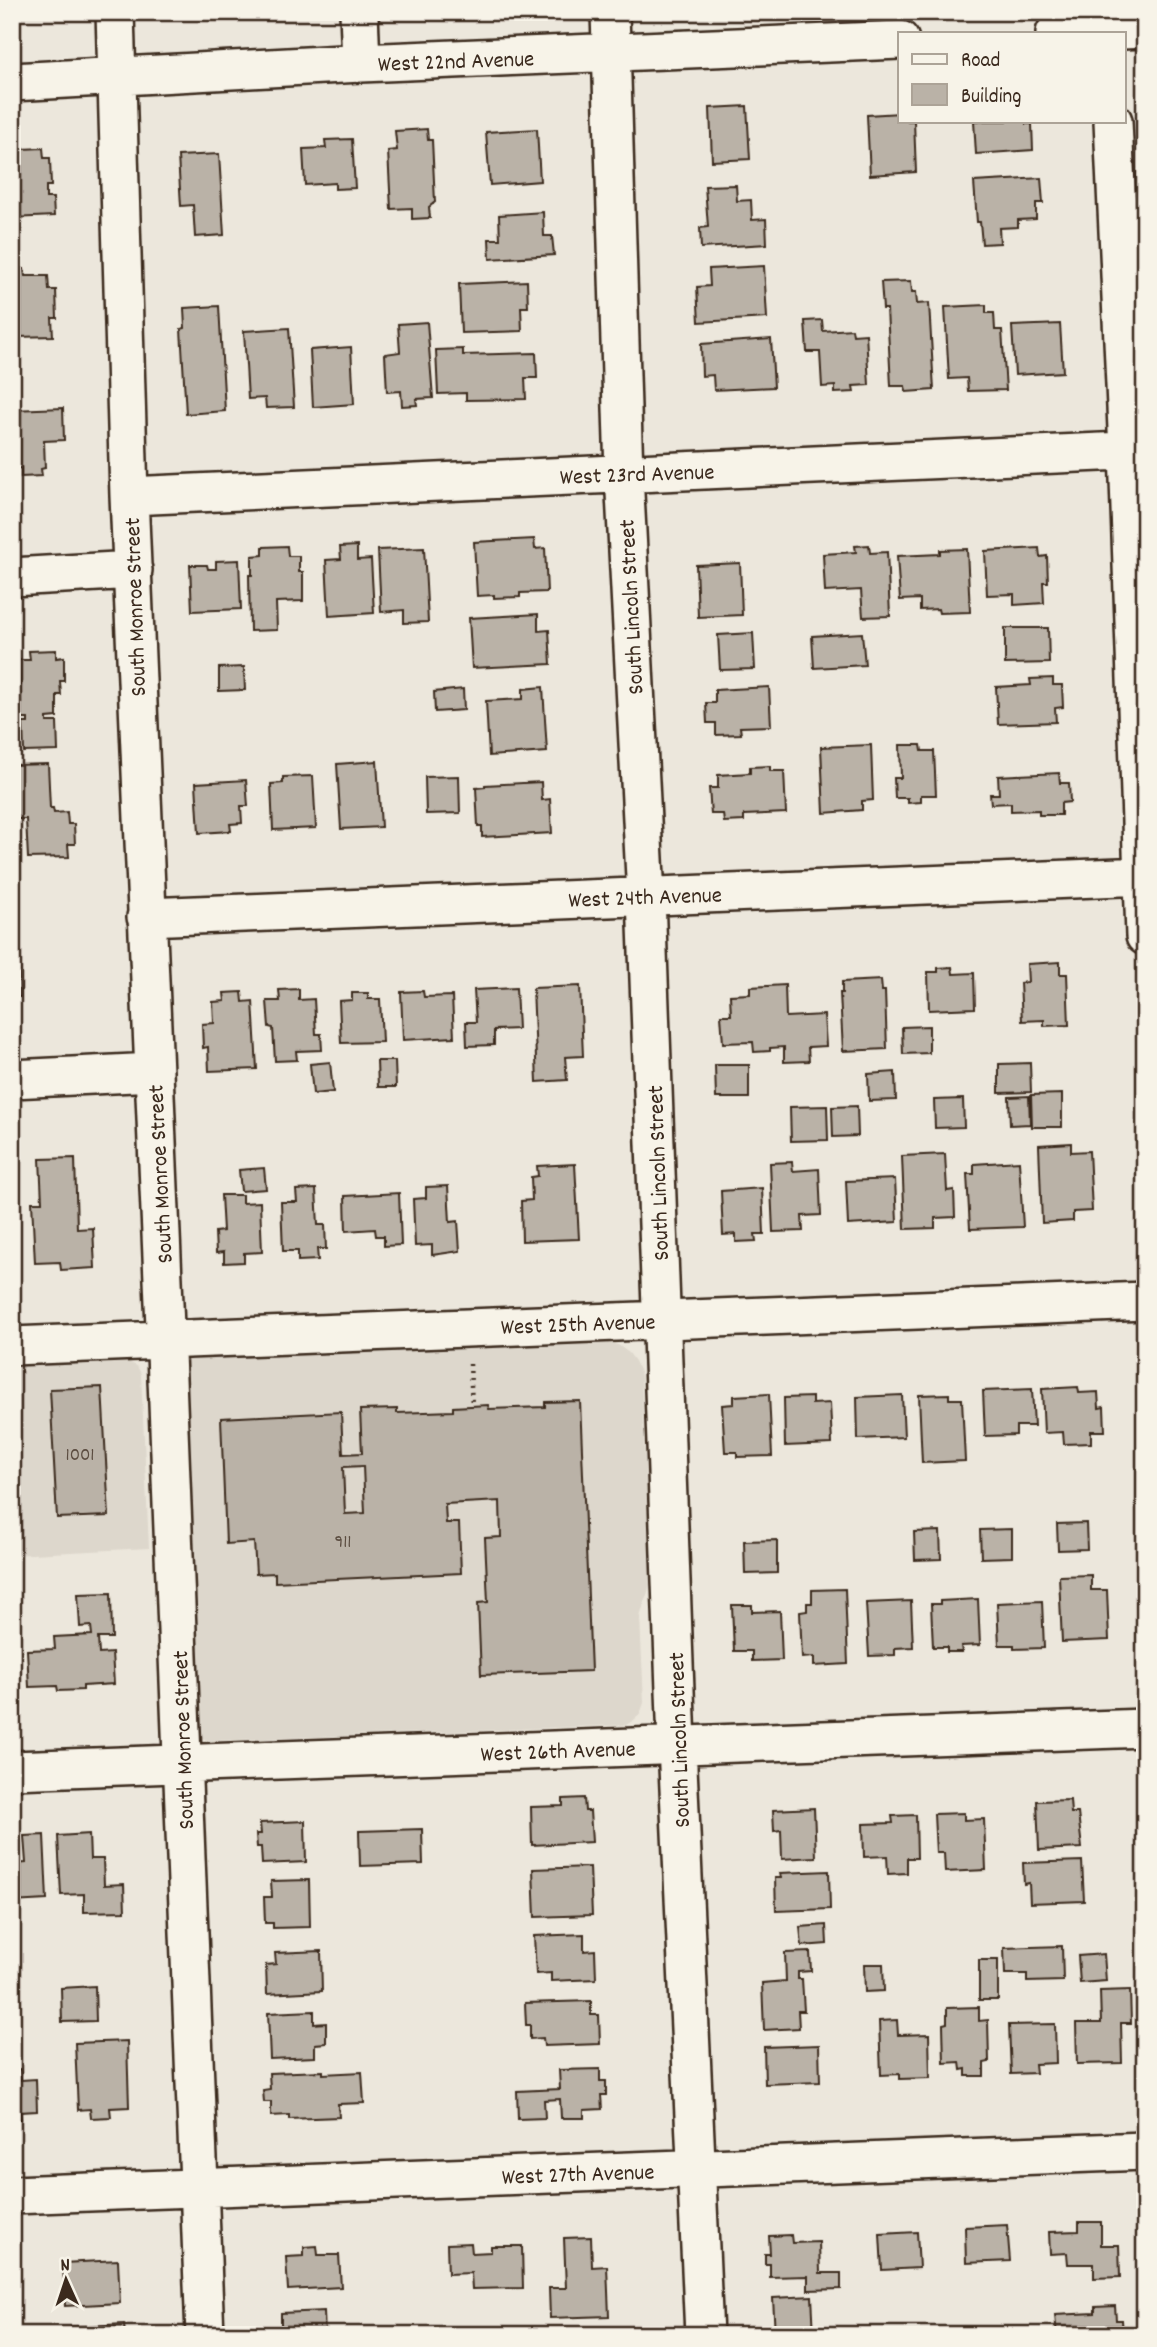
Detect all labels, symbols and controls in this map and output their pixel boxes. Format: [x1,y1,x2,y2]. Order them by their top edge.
legend [898,32,1126,122]
street label: West 22nd Avenue [377,44,535,83]
text: Road [961,47,1000,77]
text: Building [961,83,1021,113]
street label: West 23rd Avenue [559,457,715,496]
street label: South Monroe Street [118,517,157,697]
street label: South Lincoln Street [612,518,655,695]
street label: West 24th Avenue [568,880,722,919]
street label: South Monroe Street [141,1084,184,1264]
street label: South Lincoln Street [641,1085,680,1261]
street label: West 25th Avenue [500,1307,656,1346]
house number: 1001 [65,1443,95,1470]
house number: 911 [334,1530,352,1557]
street label: South Monroe Street [166,1650,205,1830]
street label: South Lincoln Street [662,1652,701,1828]
street label: West 26th Avenue [480,1734,636,1773]
street label: West 27th Avenue [501,2157,655,2196]
north arrow [32,2246,102,2316]
text: N [60,2253,71,2280]

